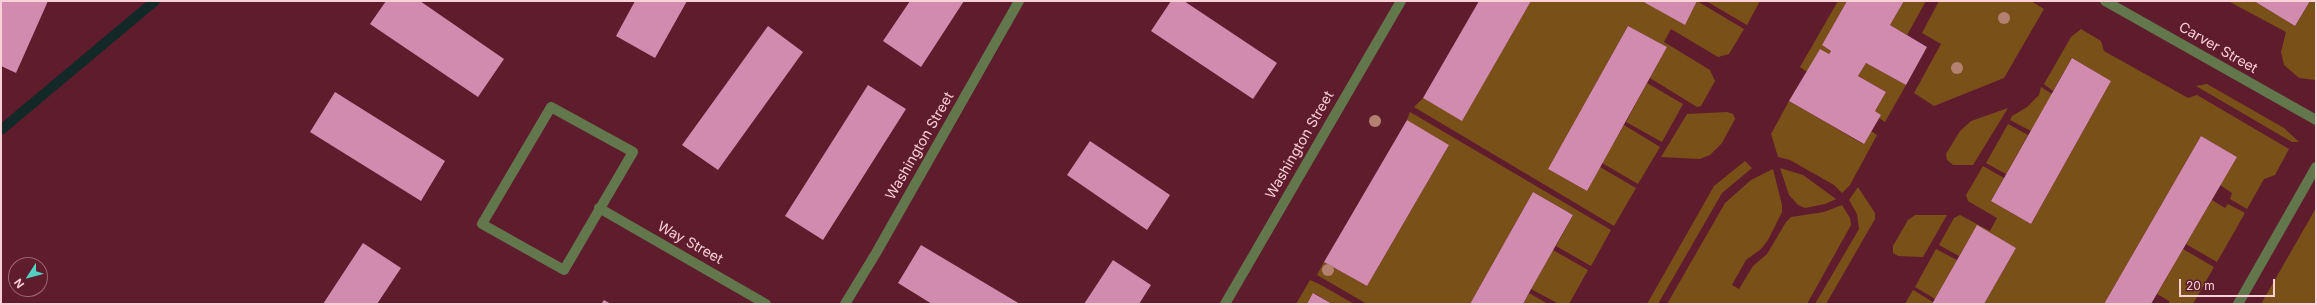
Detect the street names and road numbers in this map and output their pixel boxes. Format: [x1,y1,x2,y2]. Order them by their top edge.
street label: Carver Street [2176,19,2260,77]
street label: Washington Street [1262,88,1338,202]
street label: Washington Street [882,89,958,203]
street label: Way Street [654,218,726,268]

